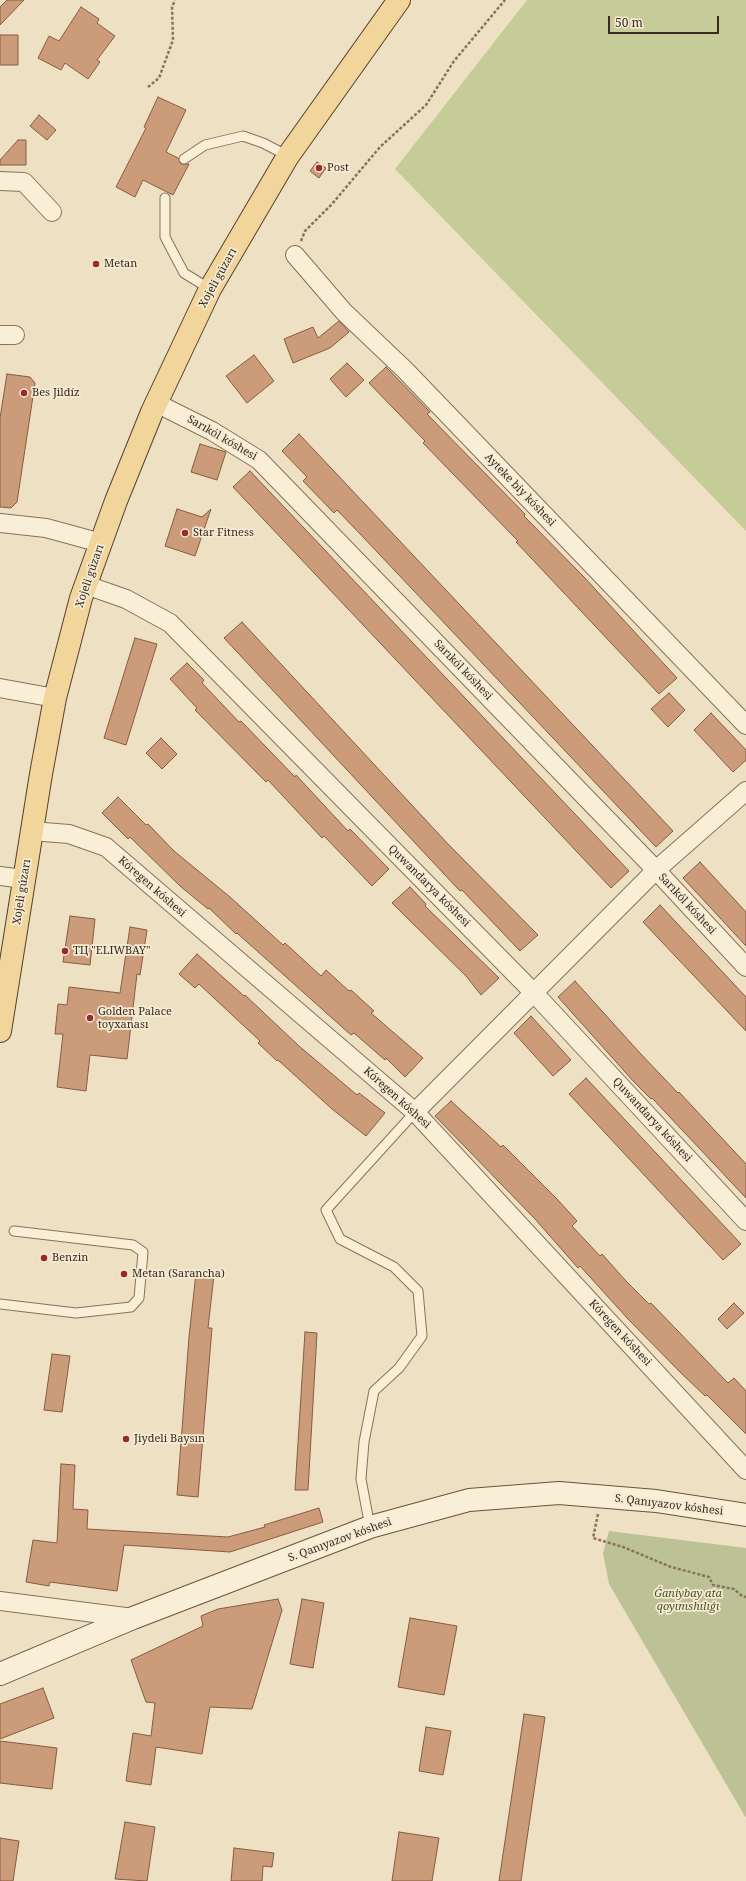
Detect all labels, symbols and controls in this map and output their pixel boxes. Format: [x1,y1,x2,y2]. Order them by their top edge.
scale bar [610,8,721,34]
text: 50 m [615,14,643,31]
place label: Post [327,161,349,175]
marker: Post [314,163,324,173]
street label: Xojeli gúzarı [196,246,240,310]
place label: Metan [104,257,137,271]
marker: Metan [91,259,101,269]
place label: Bes Jildíz [32,386,80,400]
marker: Bes Jildíz [19,388,29,398]
street label: Sarıkól kóshesi [185,413,259,463]
street label: Ayteke biy kóshesi [482,451,558,529]
place label: Star Fitness [193,526,254,540]
marker: Star Fitness [180,528,190,538]
street label: Xojeli gúzarı [73,543,107,609]
street label: Sarıkól kóshesi [431,637,495,703]
street label: Quwandarya kóshesi [385,842,473,930]
street label: Kóregen kóshesi [115,854,189,920]
street label: Xojeli gúzarı [10,858,34,926]
street label: Sarıkól kóshesi [655,871,719,937]
place label: ТЦ "ELIWBAY" [73,944,150,958]
marker: ТЦ "ELIWBAY" [60,946,70,956]
place label: Golden Palace toyxanası [98,1005,172,1031]
marker: Golden Palace toyxanası [85,1013,95,1023]
street label: Kóregen kóshesi [361,1064,433,1132]
street label: Quwandarya kóshesi [610,1075,694,1165]
place label: Benzin [52,1251,88,1265]
marker: Benzin [39,1253,49,1263]
place label: Metan (Sarancha) [132,1267,225,1281]
marker: Metan (Sarancha) [119,1269,129,1279]
street label: Kóregen kóshesi [586,1297,654,1369]
place label: Jiydeli Baysın [134,1432,205,1446]
marker: Jiydeli Baysın [121,1434,131,1444]
street label: S. Qanıyazov kóshesi [614,1492,724,1518]
street label: S. Qanıyazov kóshesi [287,1515,393,1565]
park label: Ǵaniybay ata qoyımshılıǵı [654,1587,722,1613]

